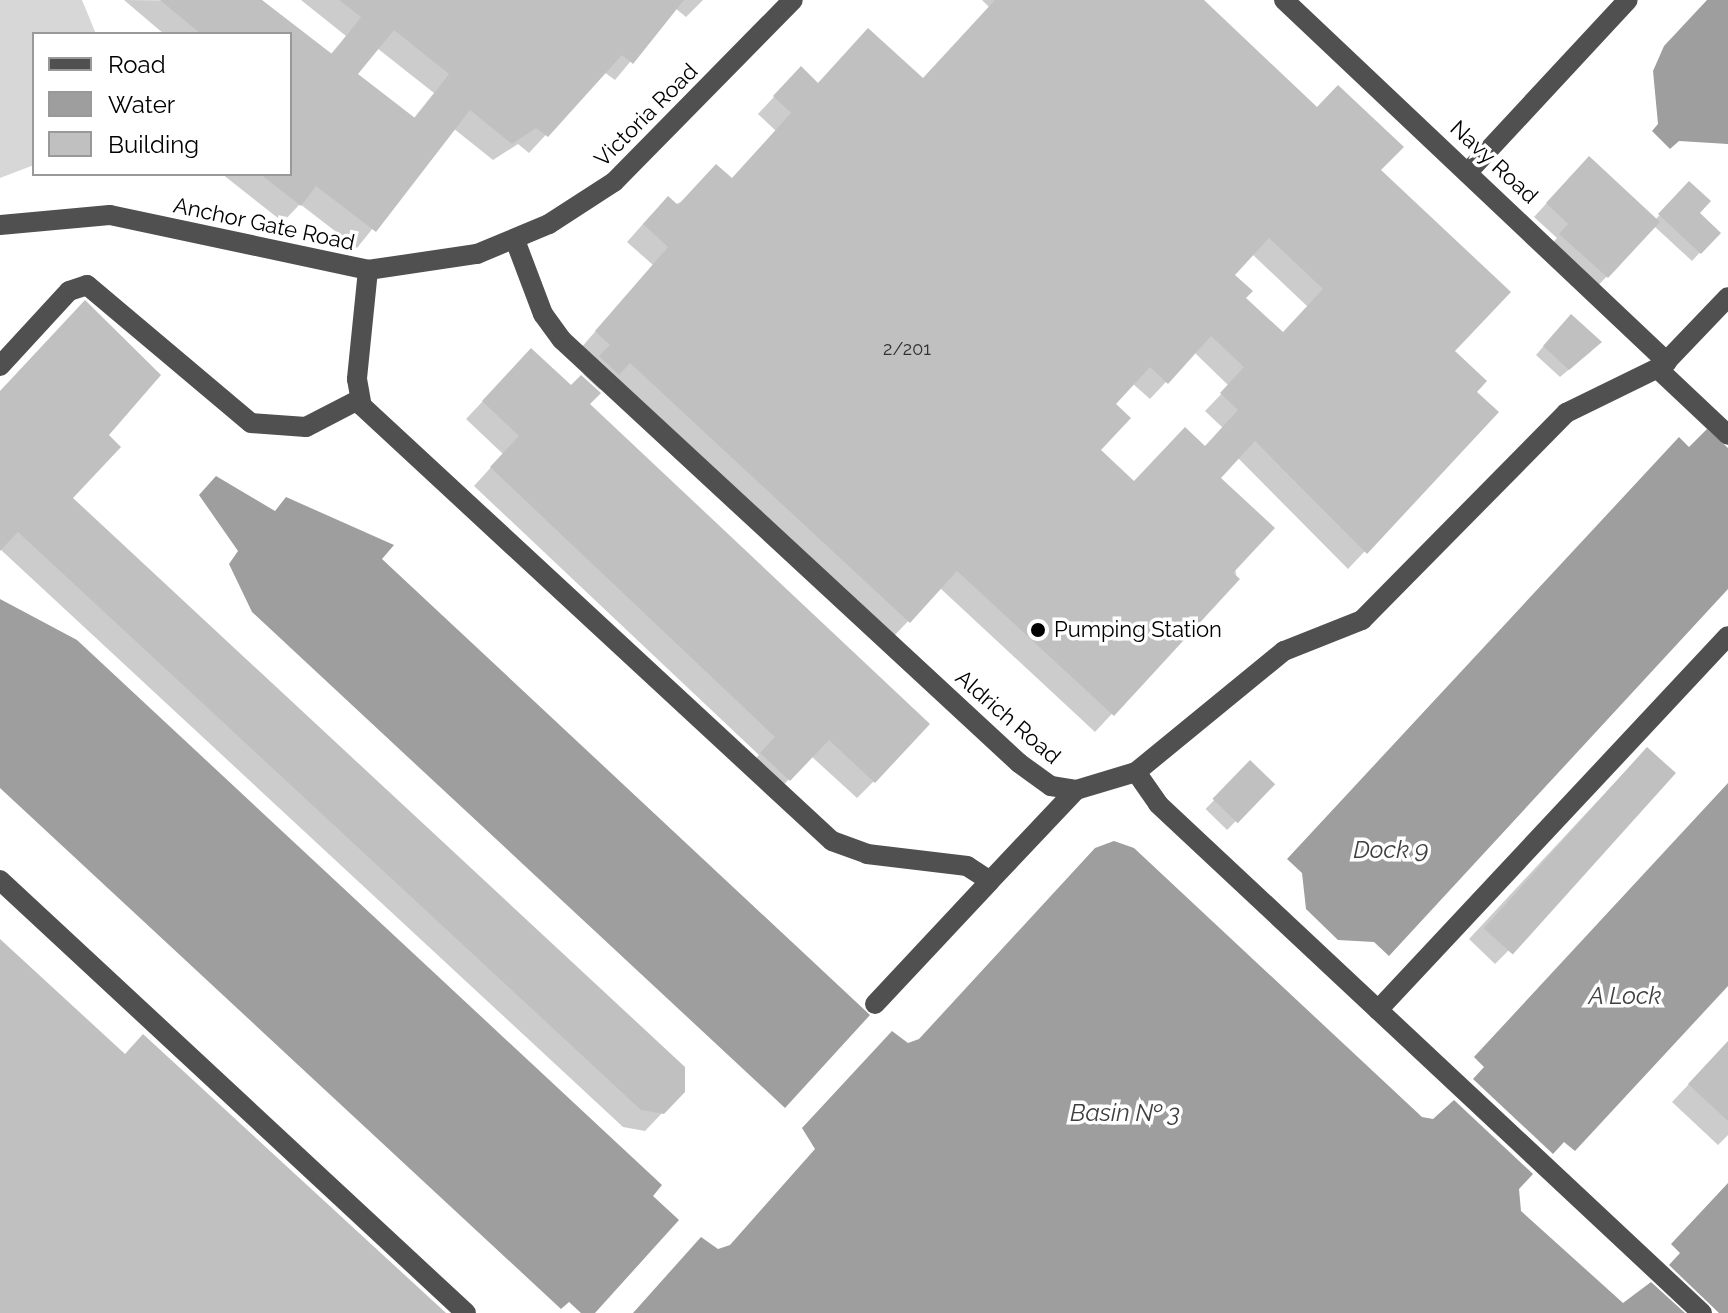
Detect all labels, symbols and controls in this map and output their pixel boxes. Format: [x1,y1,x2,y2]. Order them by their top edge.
legend [32,32,292,176]
text: Road [108,50,166,79]
street label: Victoria Road [589,58,703,172]
text: Water [108,90,175,119]
street label: Navy Road [1445,115,1543,209]
text: Building [108,130,199,159]
street label: Anchor Gate Road [171,192,357,256]
house number: 2/201 [883,338,931,360]
place label: Pumping Station [1054,617,1222,643]
marker: Pumping Station [1029,621,1047,639]
street label: Aldrich Road [950,664,1066,770]
water label: Dock 9 [1353,836,1429,864]
water label: A Lock [1588,982,1662,1010]
water label: Basin № 3 [1070,1099,1180,1127]

